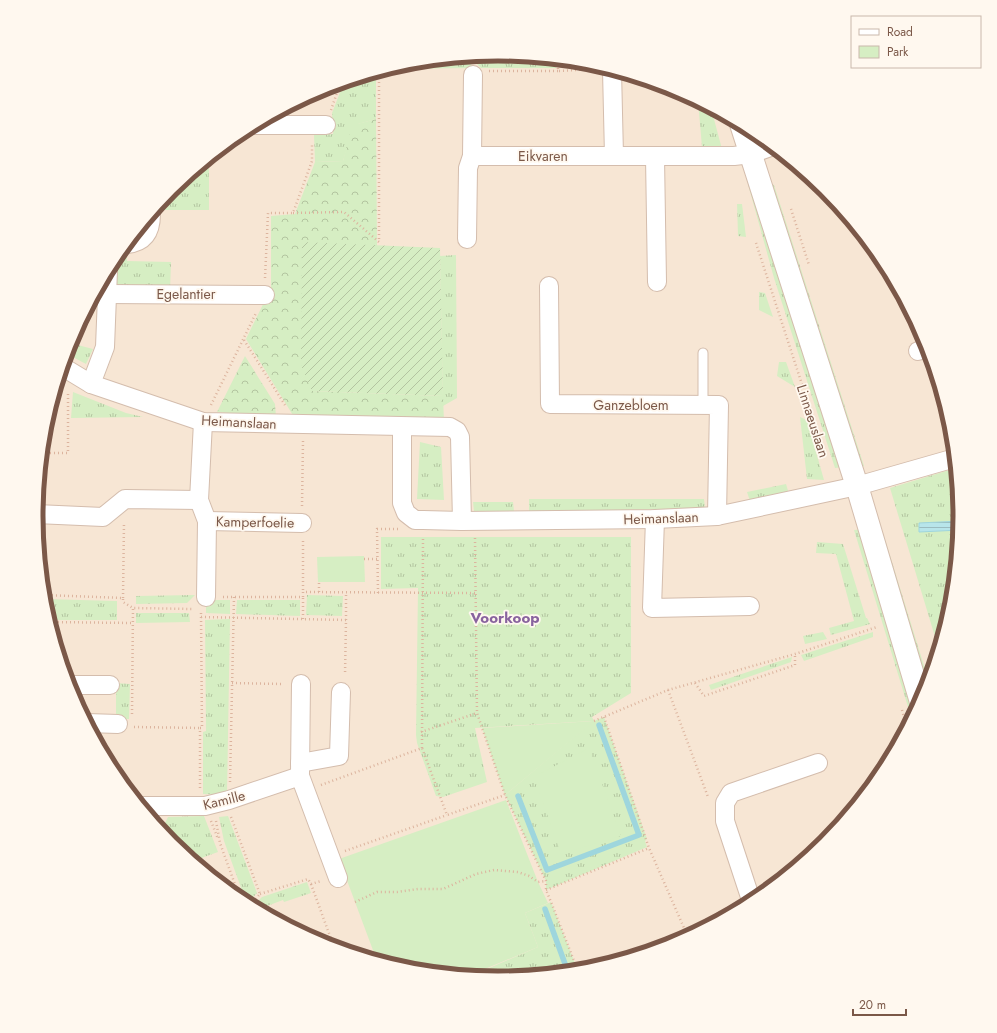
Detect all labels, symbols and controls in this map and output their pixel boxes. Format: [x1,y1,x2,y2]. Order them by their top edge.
legend [851,16,981,68]
text: Road [887,23,913,41]
text: Park [887,43,909,61]
street label: Eikvaren [518,146,568,166]
street label: Egelantier [156,284,216,304]
street label: Linnaeuslaan [792,382,834,460]
street label: Ganzebloem [593,395,669,415]
street label: Heimanslaan [201,410,277,434]
street label: Heimanslaan [623,507,699,529]
street label: Kamperfoelie [216,511,294,533]
district label: Voorkoop [469,607,540,629]
street label: Kamille [201,785,247,815]
scale bar [853,991,906,1017]
text: 20 m [859,996,886,1014]

